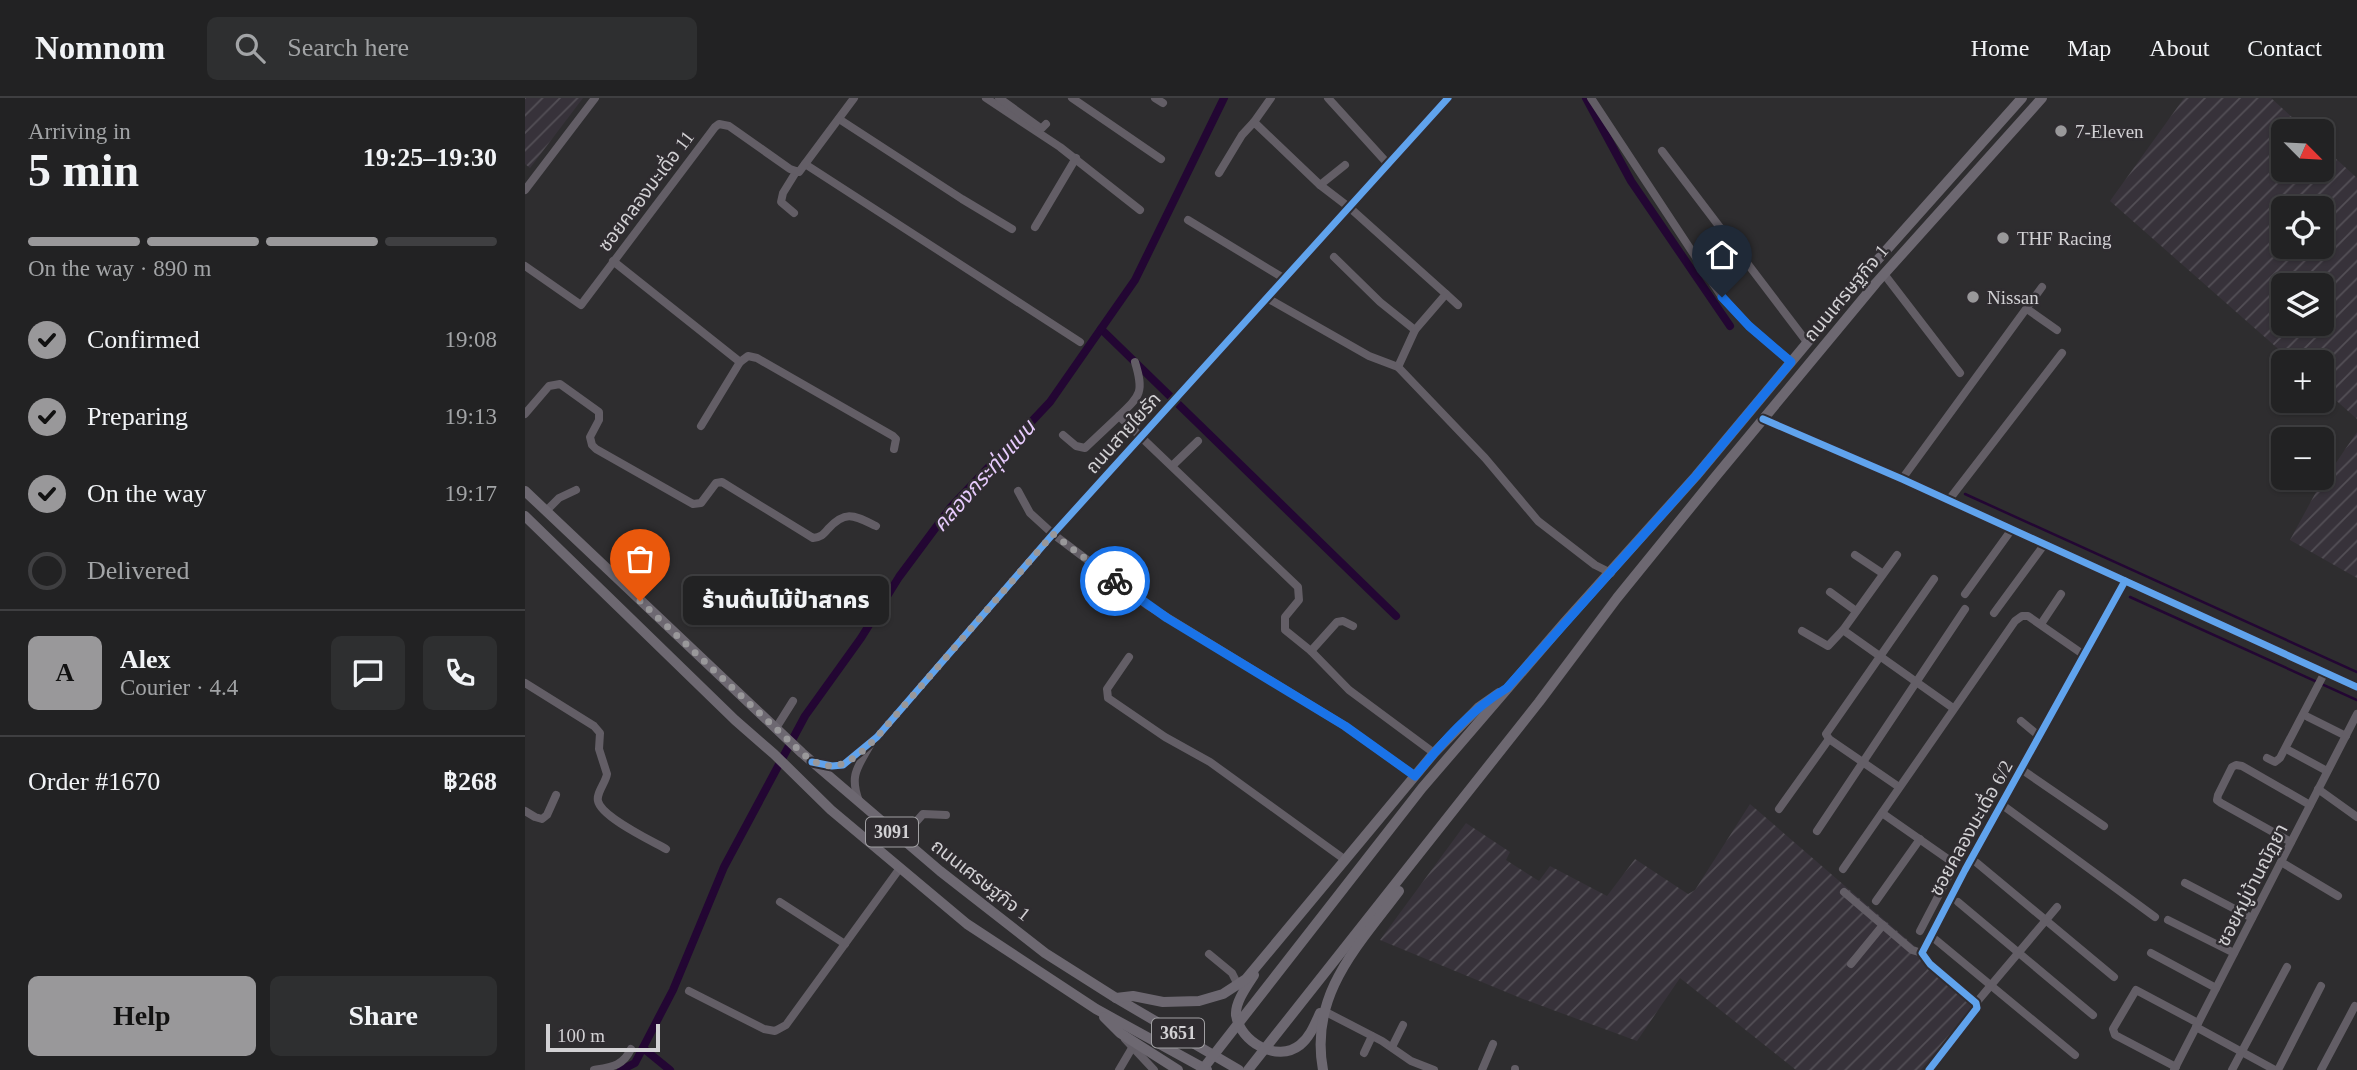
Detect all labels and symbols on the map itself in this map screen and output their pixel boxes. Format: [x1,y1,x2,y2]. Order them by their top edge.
north arrow [2271,119,2335,182]
place label: 7-Eleven [2075,121,2144,142]
marker: 7-Eleven [2053,123,2069,139]
street label: ซอยคลองมะเดื่อ 11 [591,125,698,255]
pin [1692,225,1752,297]
place label: THF Racing [2017,228,2112,249]
marker: THF Racing [1995,230,2011,246]
street label: ถนนเศรษฐกิจ 1 [1799,240,1893,346]
place label: Nissan [1987,287,2039,308]
marker: Nissan [1965,289,1981,305]
street label: ถนนสายใยรัก [1081,388,1165,478]
water label: คลองกระทุ่มแบน [928,415,1042,537]
pin [610,529,670,601]
courier [1080,546,1150,616]
callout: ร้านต้นไม้ป้าสาคร [682,576,889,626]
street label: ซอยคลองมะเดื่อ 6/2 [1922,755,2017,899]
road number: 3091 [866,818,918,846]
street label: ซอยหมู่บ้านณัฏยา [2211,820,2294,950]
street label: ถนนเศรษฐกิจ 1 [927,835,1035,925]
road number: 3651 [1152,1018,1204,1048]
scale bar [546,1021,660,1053]

